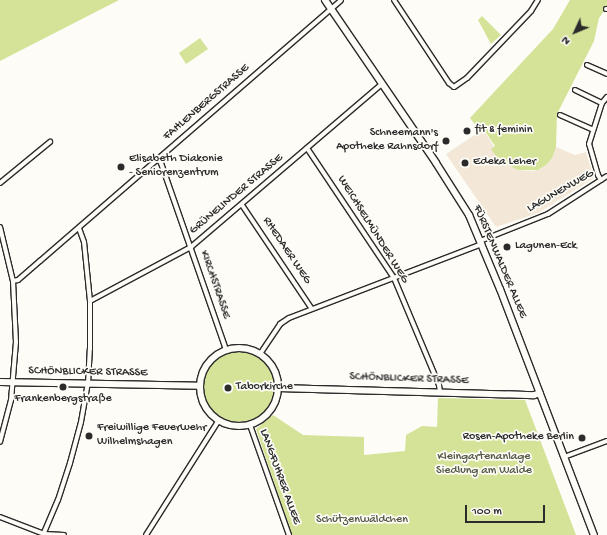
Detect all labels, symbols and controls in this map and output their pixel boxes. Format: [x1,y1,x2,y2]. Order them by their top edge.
north arrow [555,12,595,52]
text: N [560,34,573,47]
street label: FAHLENBERGSTRASSE [161,62,253,144]
place label: fit & feminin [475,124,532,138]
marker: fit & feminin [462,126,472,136]
place label: Schneemann's Apotheke Rahnsdorf [336,127,438,155]
marker: Schneemann's Apotheke Rahnsdorf [441,136,451,146]
street label: GRÜNELINDER STRASSE [187,152,287,238]
place label: Elisabeth Diakonie - Seniorenzentrum [129,153,223,181]
place label: Edeka Leher [473,156,536,170]
marker: Edeka Leher [460,158,470,168]
marker: Elisabeth Diakonie - Seniorenzentrum [116,162,126,172]
street label: LAGUNENWEG [525,167,597,217]
street label: WEICHSELMÜNDER WEG [333,174,411,286]
street label: FÜRSTENWALDER ALLEE [469,203,529,321]
street label: RHEDAER WEG [258,215,314,287]
place label: Lagunen-Eck [515,240,577,254]
marker: Lagunen-Eck [502,242,512,252]
street label: KIRCHSTRASSE [196,249,232,321]
street label: SCHÖNBLICKER STRASSE [28,365,148,381]
street label: SCHÖNBLICKER STRASSE [349,371,469,389]
place label: Taborkirche [236,381,293,395]
marker: Frankenbergstraße [58,382,68,392]
marker: Taborkirche [223,383,233,393]
place label: Frankenbergstraße [14,393,112,407]
place label: Freiwillige Feuerwehr Wilhelmshagen [97,422,206,450]
street label: LANGFUHRER ALLEE [255,427,303,527]
marker: Freiwillige Feuerwehr Wilhelmshagen [84,431,94,441]
place label: Rosen-Apotheke Berlin [463,431,574,445]
marker: Rosen-Apotheke Berlin [577,433,587,443]
park label: Kleingartenanlage Siedlung am Walde [436,451,532,479]
scale bar [467,497,547,523]
text: 100 m [472,505,502,519]
park label: Schützenwäldchen [316,514,408,528]

